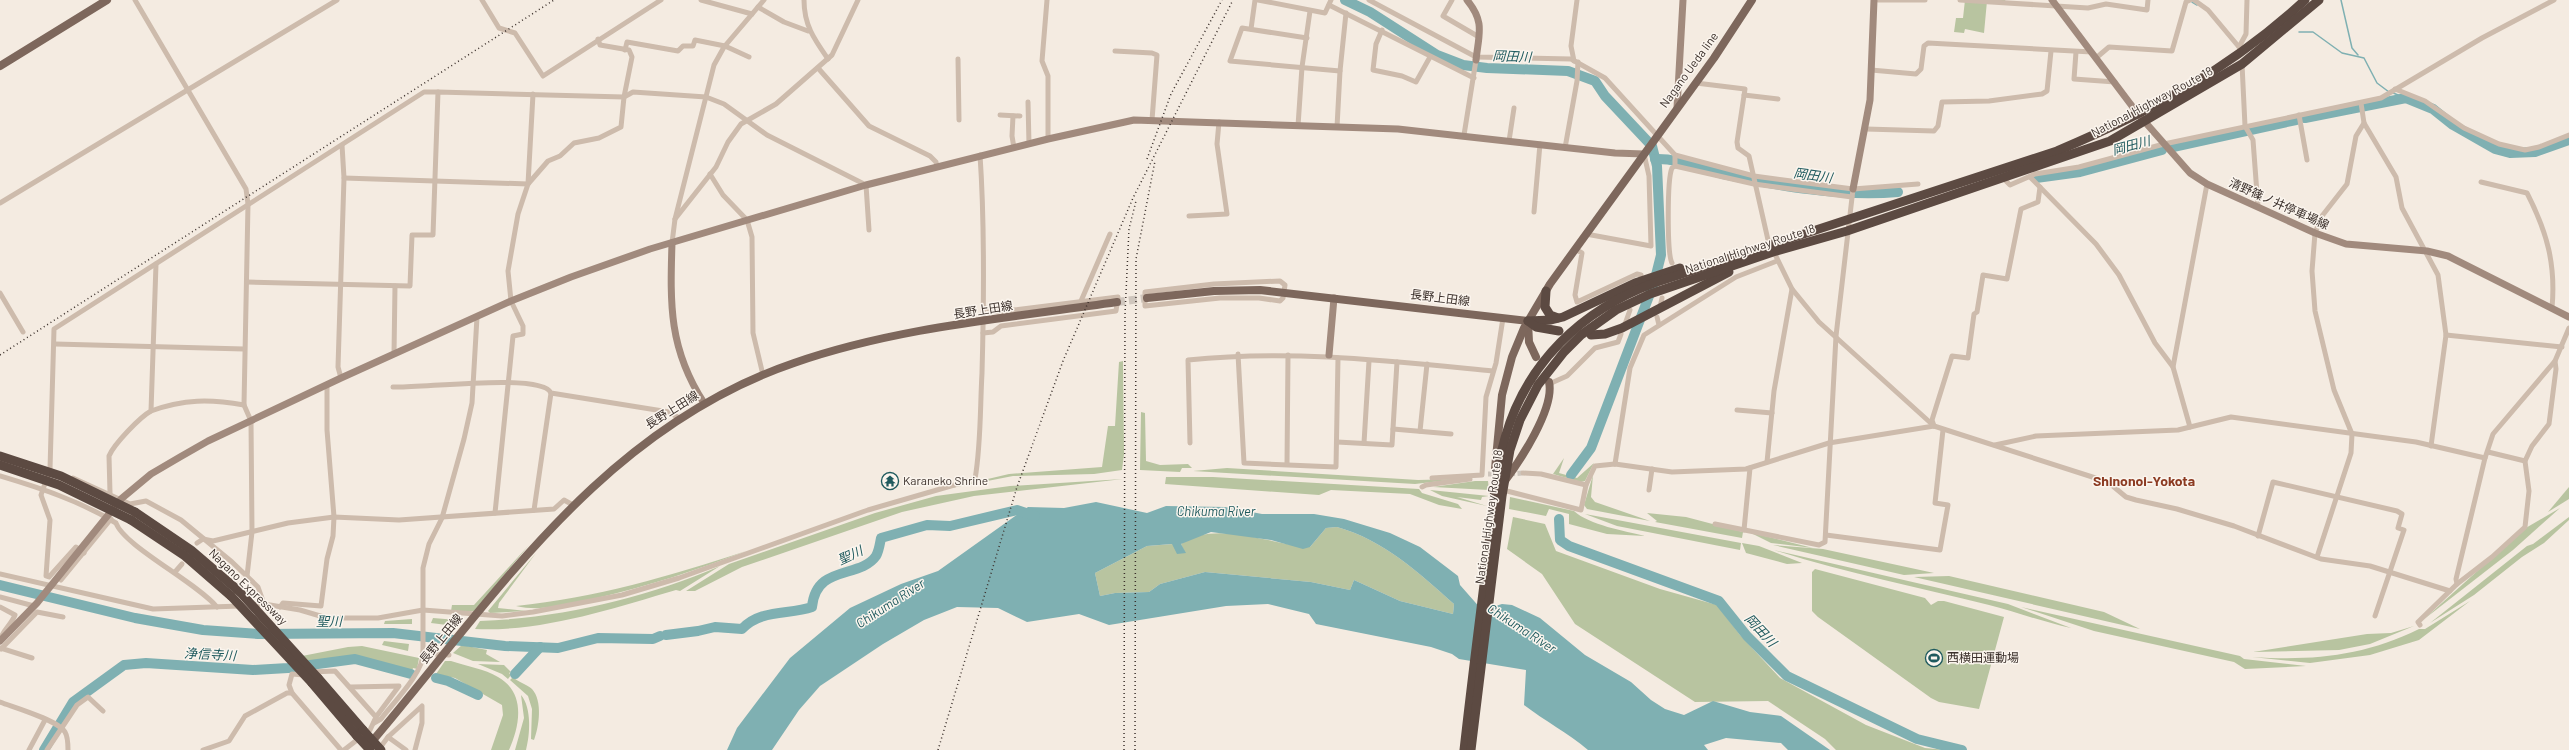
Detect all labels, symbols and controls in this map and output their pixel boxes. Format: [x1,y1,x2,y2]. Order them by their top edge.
street label: Nagano Ueda line [1656,29,1720,110]
water label: 岡田川 [1492,47,1534,65]
street label: National Highway Route 18 [2088,63,2215,139]
water label: 岡田川 [2110,132,2154,158]
water label: 岡田川 [1793,164,1835,186]
street label: 清野篠ノ井停車場線 [2227,175,2332,231]
street label: National Highway Route 18 [1683,220,1816,276]
street label: 長野上田線 [1409,286,1471,308]
street label: 長野上田線 [952,297,1014,321]
street label: 長野上田線 [642,387,701,431]
street label: National Highway Route 18 [1472,449,1504,585]
temple icon: Karaneko Shrine [880,471,900,491]
district label: Shinonoi-Yokota [2093,472,2195,489]
place label: Karaneko Shrine [903,473,988,487]
water label: Chikuma River [1177,503,1256,519]
water label: 聖川 [835,541,867,568]
street label: Nagano Expressway [207,545,291,628]
water label: Chikuma River [853,575,928,631]
water label: Chikuma River [1485,600,1560,656]
water label: 岡田川 [1742,610,1782,651]
street label: 長野上田線 [416,611,465,666]
water label: 聖川 [316,613,344,629]
water label: 浄信寺川 [184,645,238,663]
sports icon: 西横田運動場 [1924,648,1944,668]
place label: 西横田運動場 [1947,650,2019,664]

